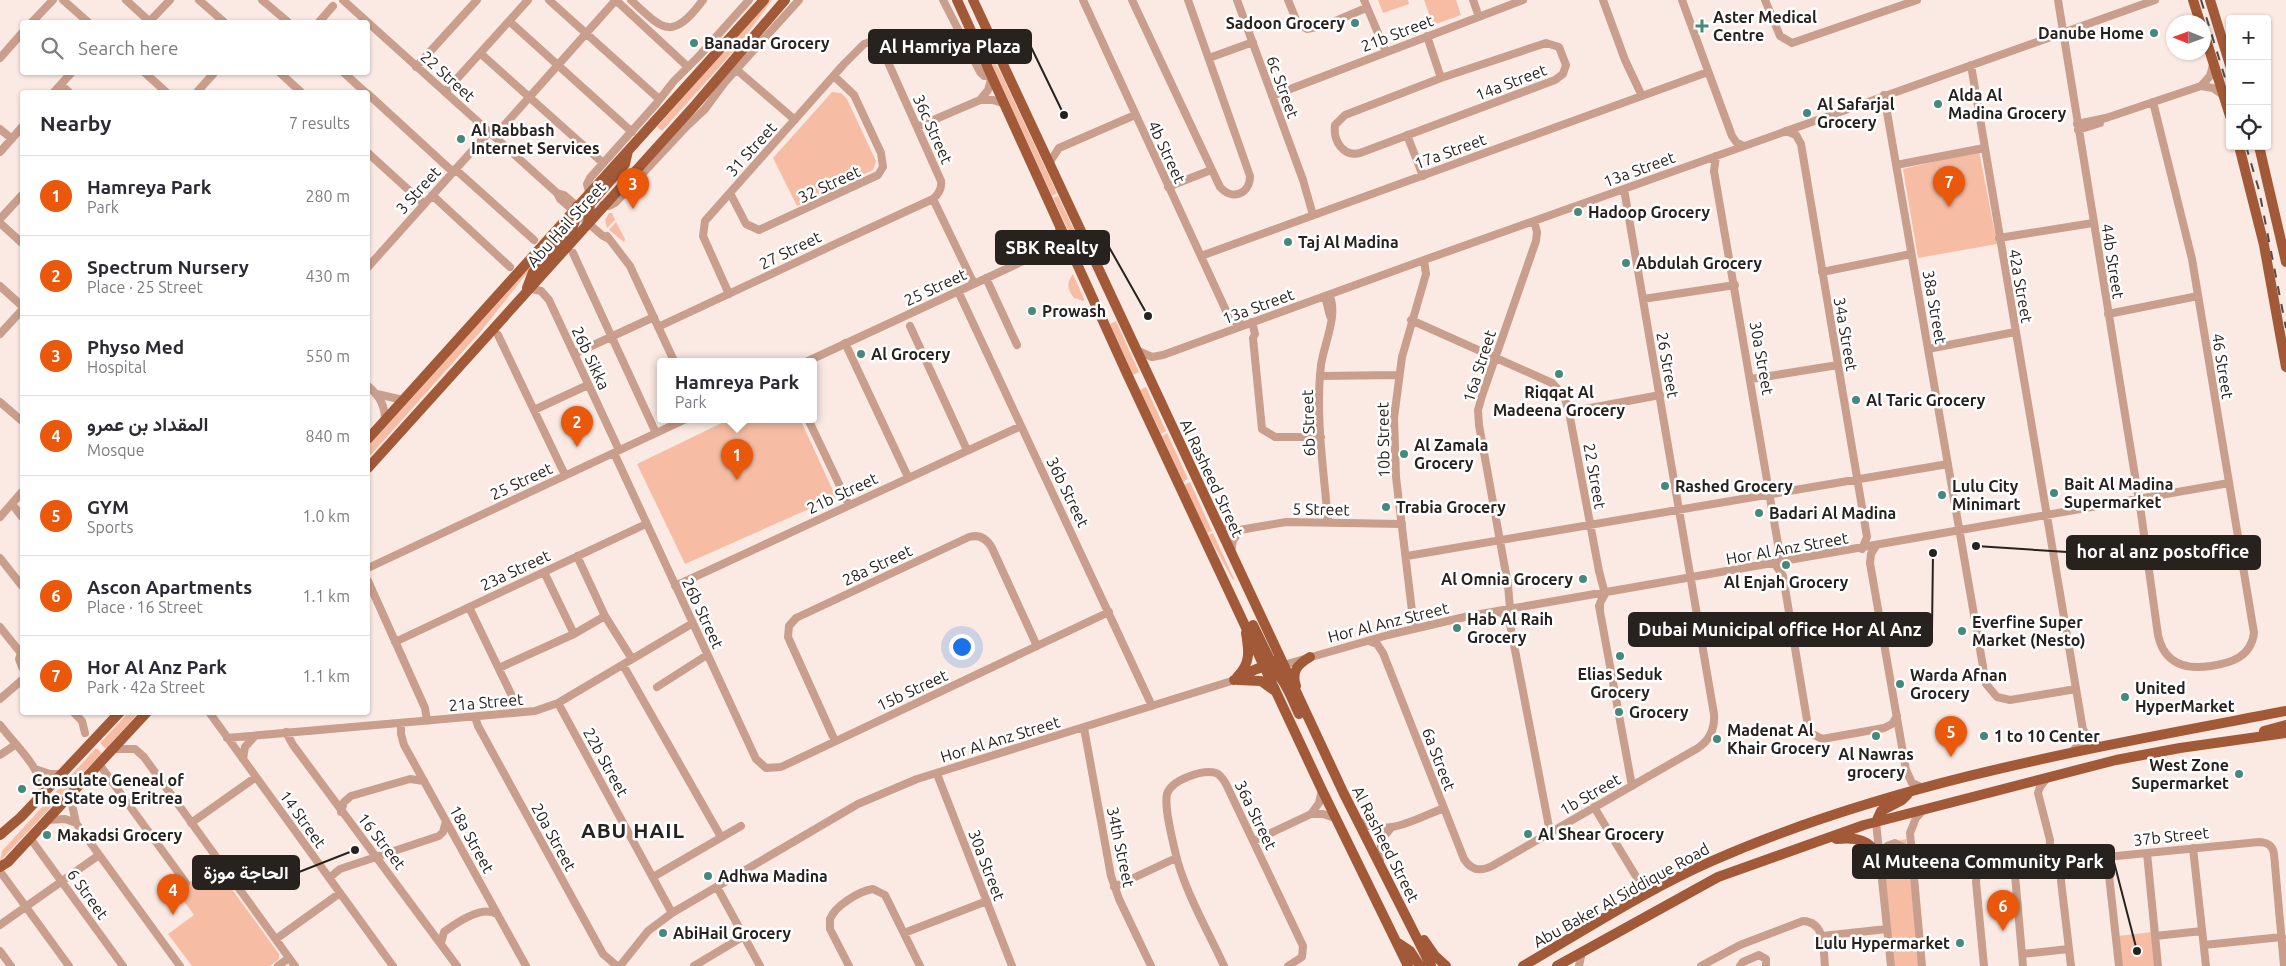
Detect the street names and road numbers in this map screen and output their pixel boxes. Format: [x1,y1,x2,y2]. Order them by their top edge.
street label: 21b Street [1358,11,1436,55]
street label: 22 Street [417,47,479,105]
street label: 6c Street [1263,53,1303,121]
street label: 14a Street [1473,60,1550,104]
street label: 36c Street [910,92,957,167]
street label: 31 Street [722,118,780,180]
street label: 4b Street [1145,118,1190,187]
street label: 17a Street [1412,130,1489,172]
street label: 13a Street [1601,148,1678,190]
street label: 3 Street [392,162,444,217]
street label: 32 Street [795,162,864,206]
street label: Abu Hail Street [523,177,609,270]
street label: 44b Street [2098,222,2128,301]
street label: 27 Street [756,227,824,273]
street label: 42a Street [2006,248,2036,325]
street label: 25 Street [901,265,970,309]
street label: 38a Street [1920,269,1950,346]
street label: 13a Street [1220,285,1297,327]
street label: 34a Street [1831,296,1861,373]
street label: 30a Street [1747,320,1777,397]
street label: 26b Sikka [569,324,613,392]
street label: 16a Street [1459,327,1499,404]
street label: 26 Street [1653,331,1683,400]
street label: 46 Street [2209,332,2237,401]
street label: 6b Street [1298,389,1318,457]
street label: 10b Street [1373,401,1393,478]
street label: Al Rasheed Street [1177,416,1247,540]
street label: 22 Street [1580,442,1610,511]
street label: 36b Street [1043,454,1093,531]
street label: 25 Street [487,459,556,503]
street label: 21b Street [804,469,881,517]
street label: 5 Street [1292,500,1351,519]
street label: Hor Al Anz Street [1725,528,1850,568]
street label: 28a Street [839,541,915,589]
street label: 23a Street [477,546,553,594]
street label: 26b Street [679,575,727,652]
street label: Hor Al Anz Street [1326,598,1451,646]
street label: 15b Street [874,666,951,714]
street label: 21a Street [448,690,525,714]
street label: Hor Al Anz Street [938,712,1062,766]
street label: 22b Street [580,725,633,800]
street label: 6a Street [1419,725,1459,793]
street label: 1b Street [1557,769,1624,818]
street label: 36a Street [1232,778,1281,853]
street label: Al Rasheed Street [1349,783,1423,906]
street label: 14 Street [276,787,330,852]
street label: 20a Street [528,800,580,875]
street label: 18a Street [446,802,498,877]
street label: 34th Street [1104,805,1138,890]
street label: 16 Street [354,809,410,873]
street label: 37b Street [2132,823,2210,849]
street label: 30a Street [965,827,1009,904]
street label: Abu Baker Al Siddique Road [1530,839,1712,951]
street label: 6 Street [64,866,113,923]

